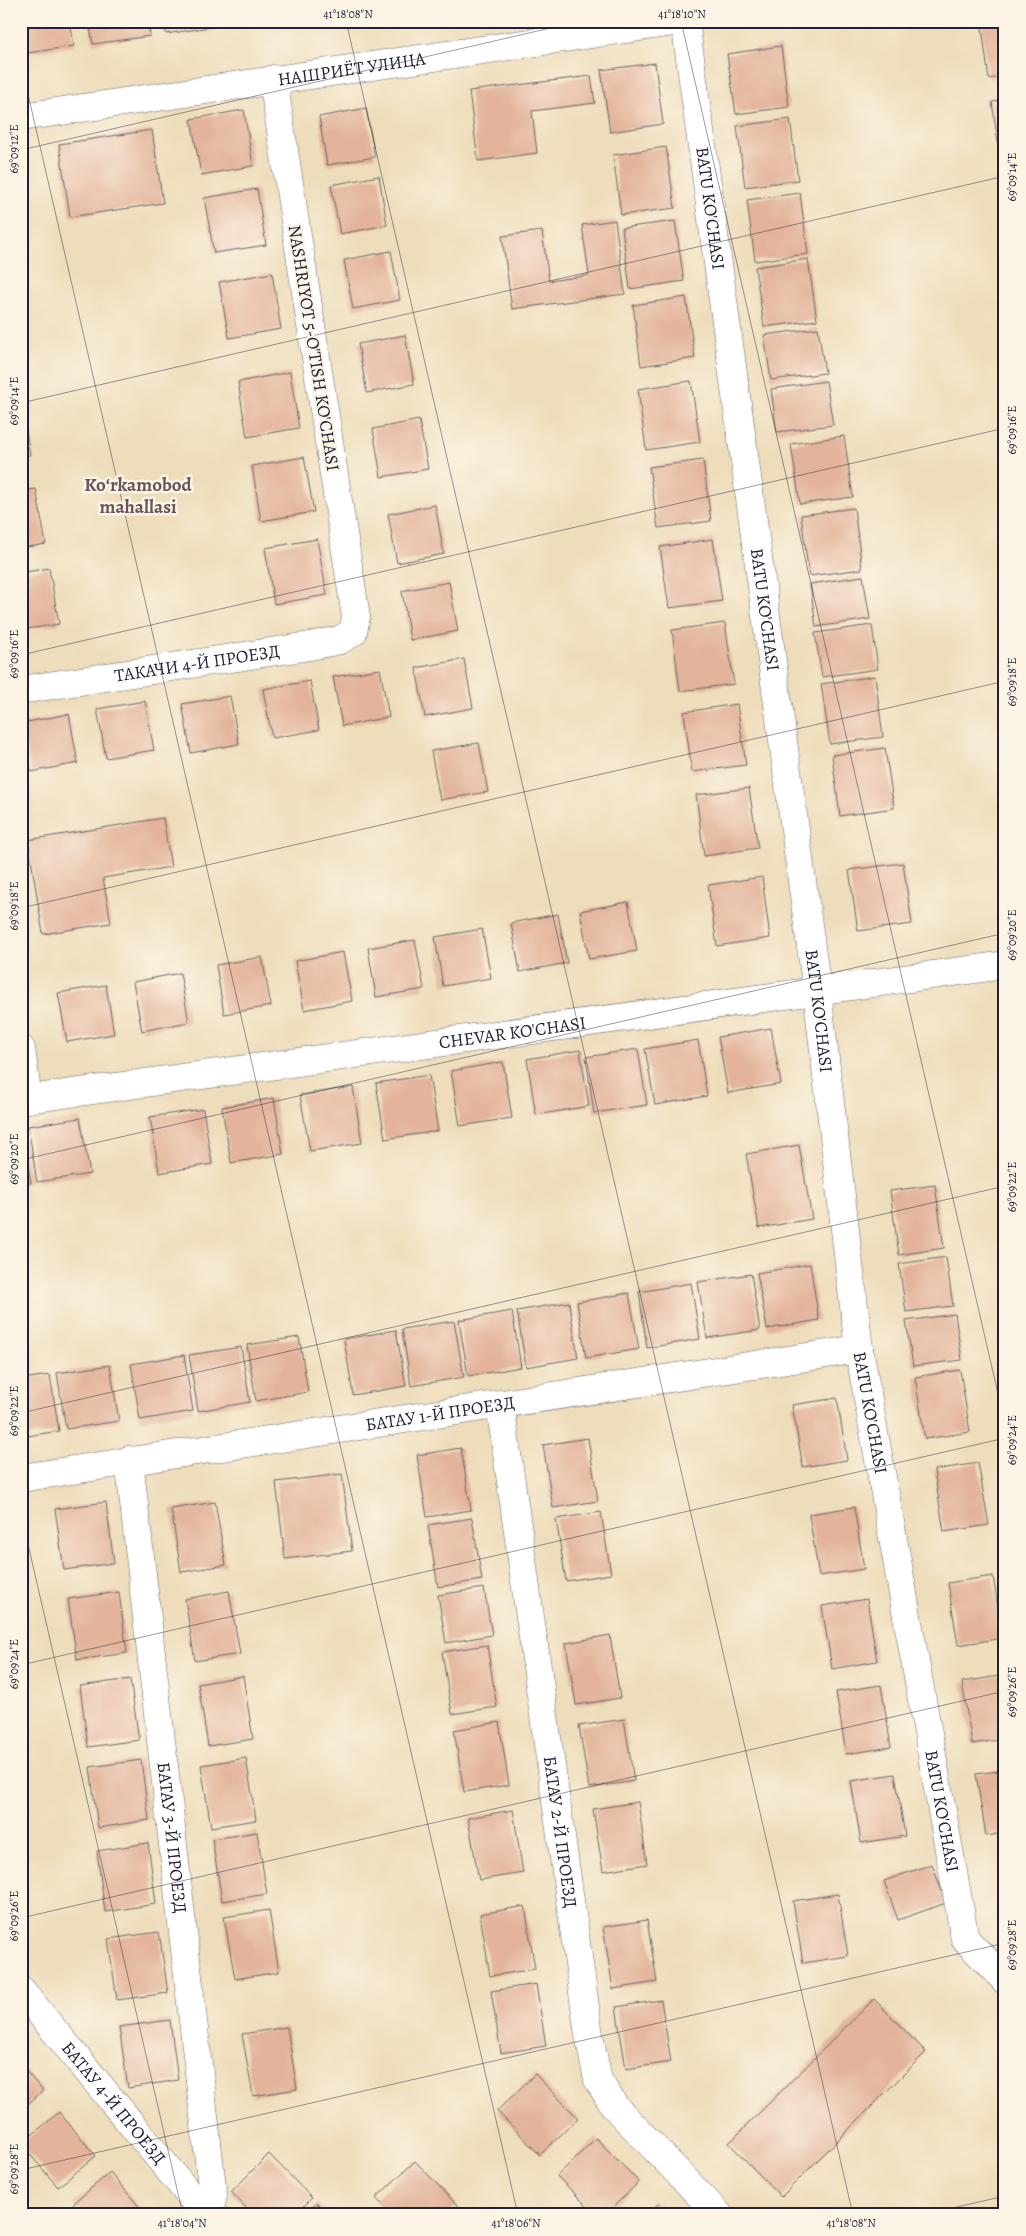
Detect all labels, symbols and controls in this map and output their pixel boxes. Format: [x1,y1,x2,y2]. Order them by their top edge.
text: 41°18'08"N [323,6,373,22]
text: 41°18'10"N [658,6,706,22]
street label: НАШРИЁТ УЛИЦА [276,46,427,92]
text: 69°09'12"E [6,124,22,174]
street label: BATU KO'CHASI [690,145,731,271]
text: 69°09'14"E [1004,153,1020,201]
street label: NASHRIYOT 5-O'TISH KO'CHASI [283,223,345,473]
text: 69°09'14"E [6,377,22,425]
text: 69°09'16"E [1004,406,1020,454]
district label: Koʻrkamobod mahallasi [84,472,193,520]
street label: BATU KO'CHASI [745,547,785,673]
text: 69°09'16"E [6,630,22,678]
street label: ТАКАЧИ 4-Й ПРОЕЗД [113,639,281,688]
text: 69°09'18"E [1004,657,1020,707]
text: 69°09'18"E [6,881,22,931]
text: 69°09'20"E [1004,909,1020,961]
street label: BATU KO'CHASI [799,948,838,1074]
street label: CHEVAR KO'CHASI [437,1011,587,1055]
text: 69°09'20"E [6,1133,22,1185]
text: 69°09'22"E [1004,1162,1020,1212]
street label: BATU KO'CHASI [848,1350,893,1476]
text: 69°09'22"E [6,1386,22,1436]
street label: БАТАУ 1-Й ПРОЕЗД [364,1390,516,1437]
text: 69°09'24"E [1004,1415,1020,1465]
text: 69°09'24"E [6,1639,22,1689]
text: 69°09'26"E [1004,1667,1020,1717]
street label: BATU KO'CHASI [919,1748,965,1874]
street label: БАТАУ 2-Й ПРОЕЗД [538,1754,583,1909]
street label: БАТАУ 3-Й ПРОЕЗД [152,1761,193,1914]
text: 69°09'26"E [6,1891,22,1941]
text: 69°09'28"E [1004,1920,1020,1970]
street label: БАТАУ 4-Й ПРОЕЗД [56,2036,171,2169]
text: 69°09'28"E [6,2144,22,2194]
text: 41°18'04"N [157,2215,207,2231]
text: 41°18'06"N [491,2215,541,2231]
text: 41°18'08"N [826,2215,876,2231]

